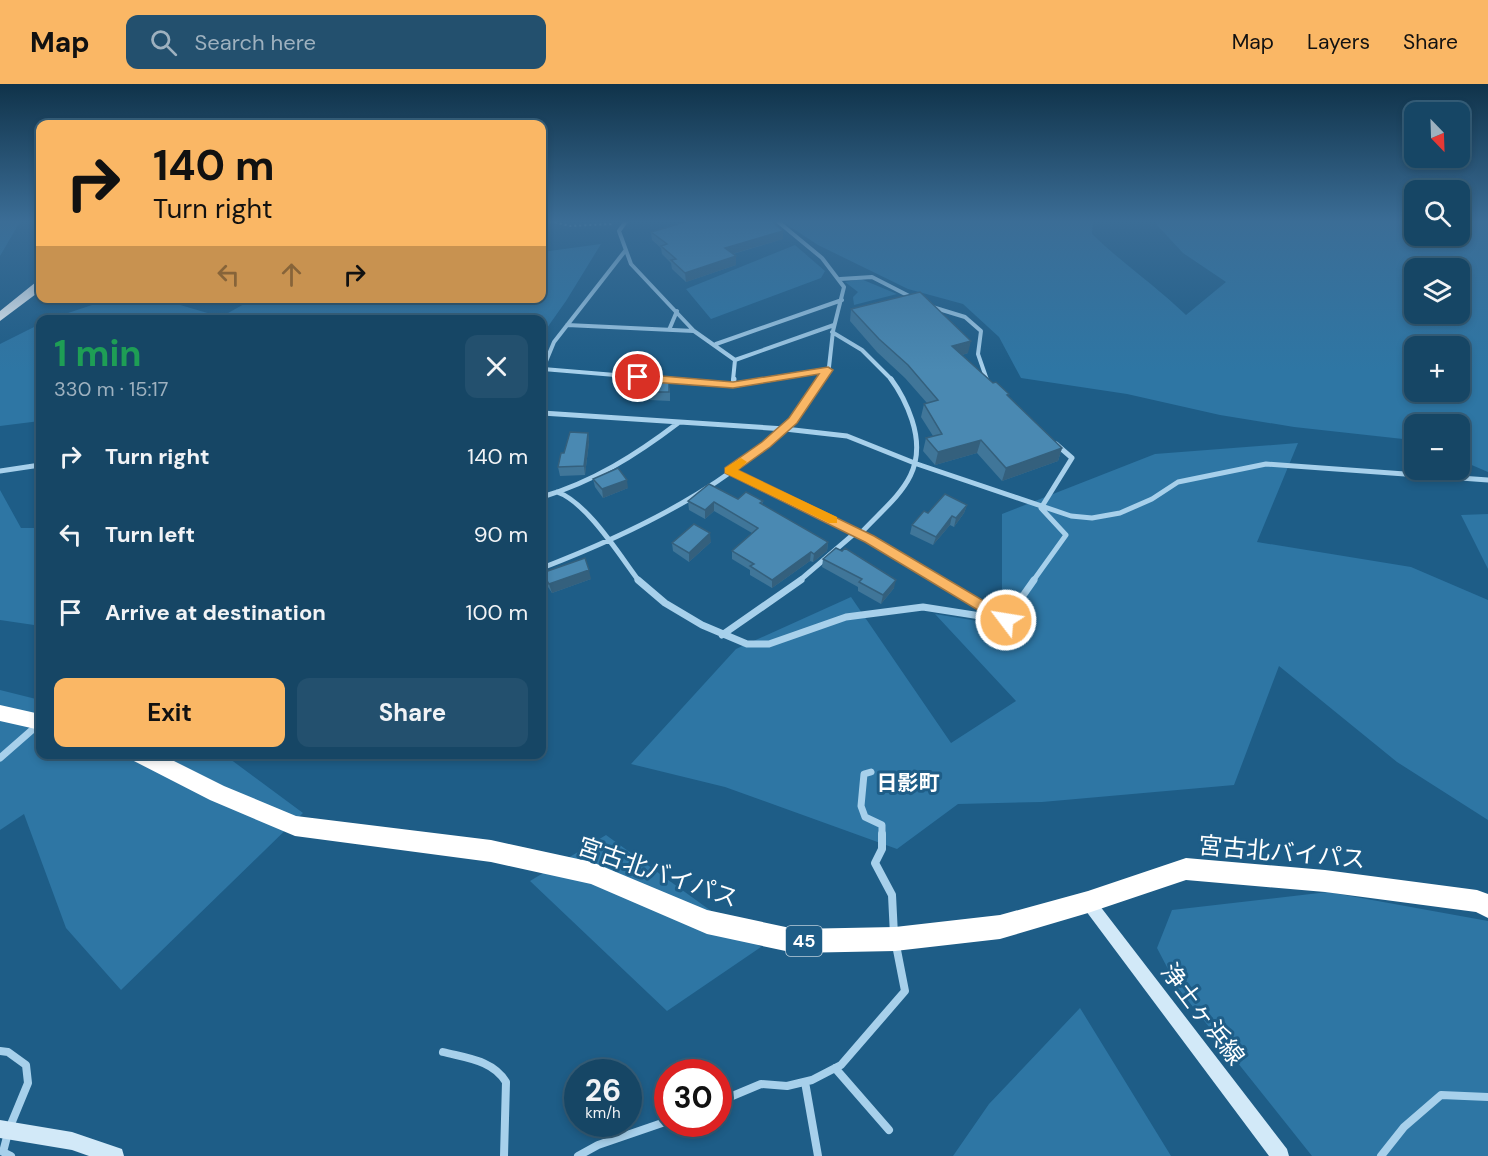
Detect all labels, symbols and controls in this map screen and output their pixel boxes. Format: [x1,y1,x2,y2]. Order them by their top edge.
search box [126,15,546,69]
text: Map [30,24,90,61]
icon: search [147,26,180,59]
text: Search here [195,28,316,57]
text: Map [1232,28,1274,56]
text: Layers [1307,28,1370,56]
text: Share [1403,28,1458,56]
north arrow [1404,102,1470,168]
map controls [1404,102,1470,480]
text: 140 m [153,138,275,193]
icon: right [54,144,132,222]
button: search [1404,180,1470,246]
text: Turn right [153,191,273,226]
icon: left [212,258,245,291]
icon: ahead [275,258,308,291]
icon: right [338,258,371,291]
button: layers [1404,258,1470,324]
text: 1 min [54,330,142,377]
button: close [465,335,528,398]
button: + [1404,336,1470,402]
pin [612,351,663,402]
icon: arrive [621,360,654,393]
text: 330 m · 15:17 [54,376,168,402]
button: − [1404,414,1470,480]
icon: right [54,440,87,473]
text: Turn right [105,442,210,471]
text: 140 m [467,442,528,471]
icon: left [54,518,87,551]
text: Turn left [105,520,195,549]
text: 90 m [474,520,528,549]
position arrow [974,588,1038,652]
icon: arrive [54,596,87,629]
text: Arrive at destination [105,598,326,627]
text: 100 m [466,598,528,627]
button: Exit [54,678,285,747]
button: Share [297,678,528,747]
district label: 日影町 [877,769,940,797]
street label: 宮古北バイパス [1197,829,1367,875]
street label: 宮古北バイパス [574,830,742,914]
road number: 45 [786,926,822,956]
street label: 浄土ヶ浜線 [1155,957,1251,1071]
speed limit sign: 30 [654,1059,732,1137]
text: 26 [585,1071,621,1110]
text: km/h [585,1103,621,1123]

